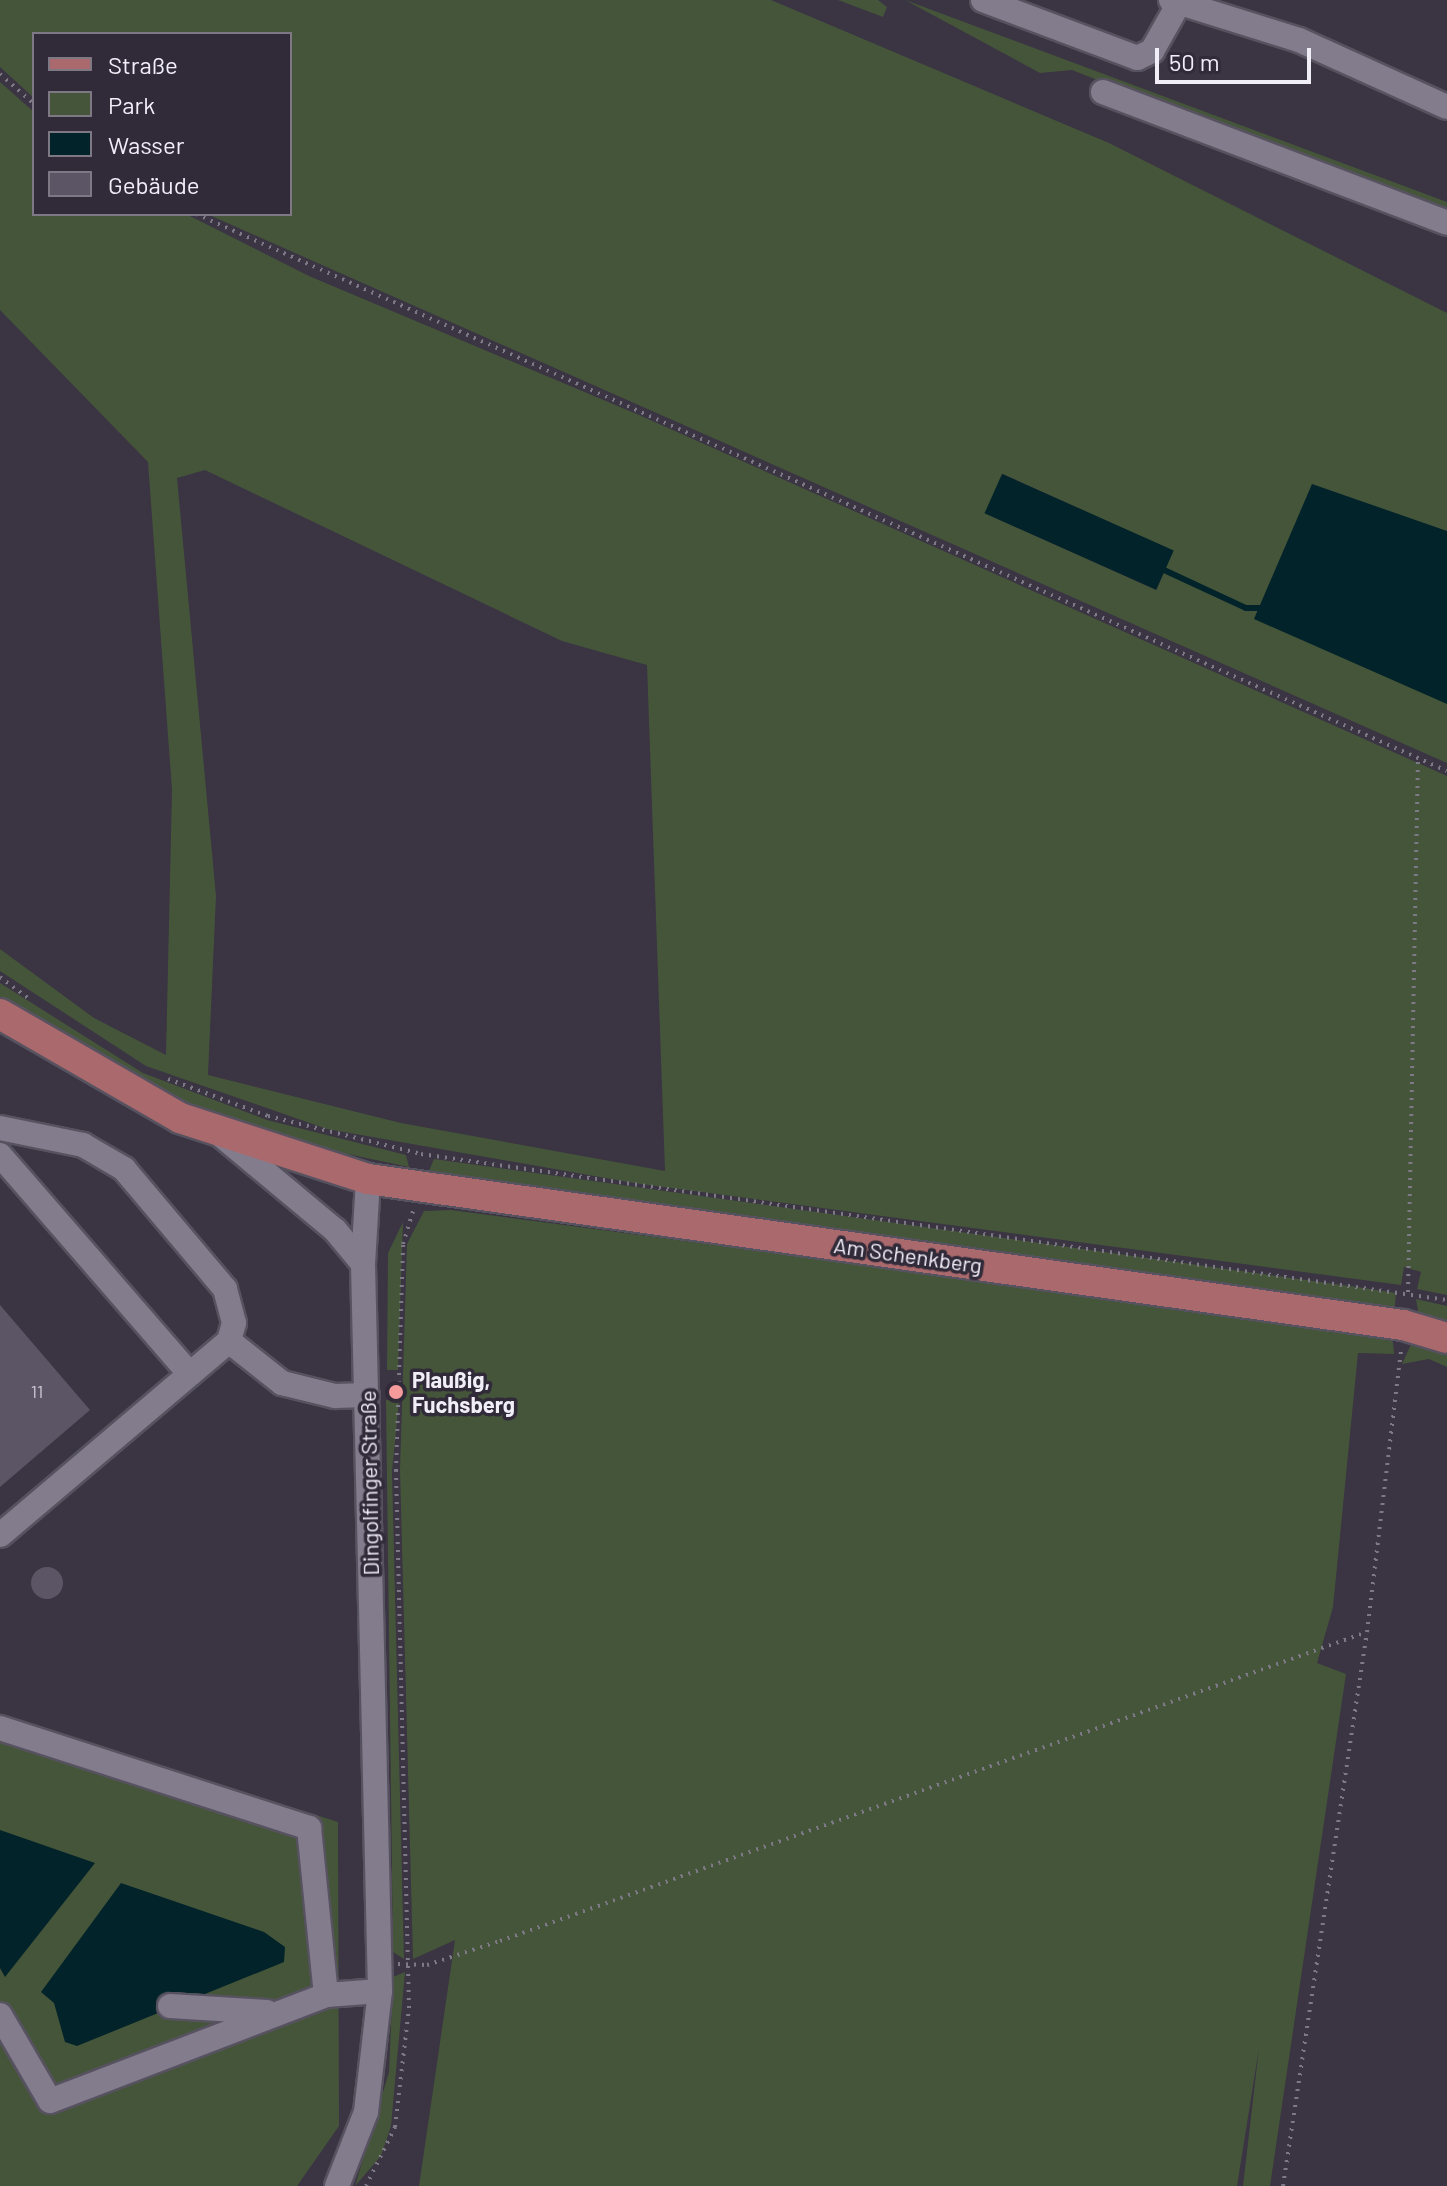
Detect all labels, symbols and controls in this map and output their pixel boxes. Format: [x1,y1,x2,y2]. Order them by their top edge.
legend [32,32,292,216]
scale bar [1159,32,1315,82]
text: 50 m [1169,47,1220,76]
text: Straße [108,50,178,79]
text: Park [108,90,155,119]
text: Wasser [108,130,184,159]
text: Gebäude [108,170,200,199]
street label: Am Schenkberg [832,1232,984,1278]
place label: Plaußig, Fuchsberg [412,1366,515,1418]
house number: 11 [31,1380,43,1402]
marker: Plaußig, Fuchsberg [387,1383,405,1401]
street label: Dingolfinger Straße [354,1390,384,1576]

